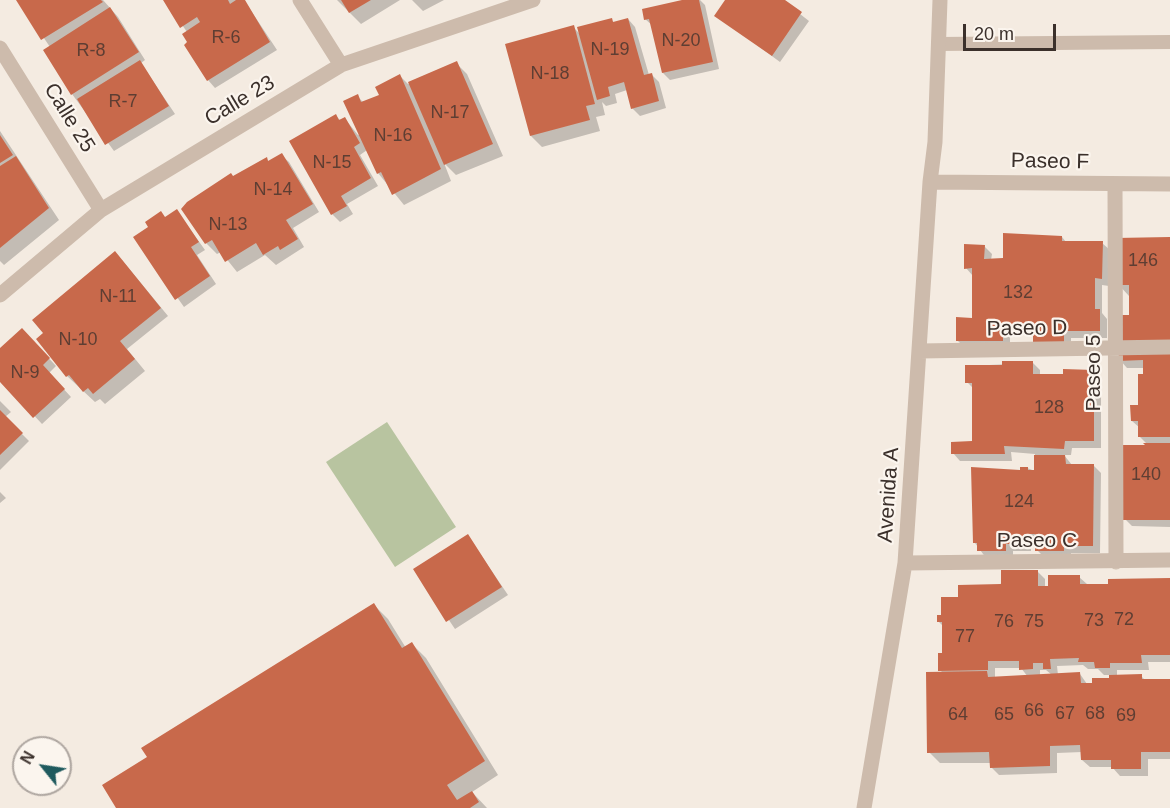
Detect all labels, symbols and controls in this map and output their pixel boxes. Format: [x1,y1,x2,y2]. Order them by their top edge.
scale bar [966,12,1059,50]
text: 20 m [974,24,1014,44]
house number: R-6 [211,27,241,49]
house number: N-20 [661,30,701,52]
house number: N-19 [590,39,630,61]
house number: R-8 [76,40,106,62]
house number: N-18 [530,63,570,85]
street label: Calle 23 [200,70,280,132]
street label: Calle 25 [38,79,100,157]
house number: R-7 [108,91,138,113]
house number: N-17 [430,102,470,124]
house number: N-16 [373,125,413,147]
street label: Paseo F [1011,149,1089,175]
house number: N-15 [312,152,352,174]
house number: N-14 [253,179,293,201]
house number: N-13 [208,214,248,236]
house number: 146 [1128,250,1158,272]
house number: 132 [1003,282,1033,304]
house number: N-11 [99,286,137,308]
street label: Paseo D [987,316,1067,342]
house number: N-10 [58,329,98,351]
street label: Paseo 5 [1081,334,1107,412]
house number: N-9 [10,362,40,384]
house number: 128 [1034,397,1064,419]
street label: Avenida A [873,447,905,543]
house number: 140 [1131,464,1161,486]
house number: 124 [1004,491,1034,513]
street label: Paseo C [997,528,1077,554]
house number: 72 [1114,609,1134,631]
house number: 73 [1084,610,1104,632]
house number: 76 [994,611,1014,633]
house number: 75 [1024,611,1044,633]
house number: 77 [955,626,975,648]
house number: 66 [1024,700,1044,722]
house number: 67 [1055,703,1075,725]
house number: 68 [1085,703,1105,725]
house number: 64 [948,704,968,726]
house number: 65 [994,704,1014,726]
house number: 69 [1116,705,1136,727]
north arrow [12,736,72,796]
text: N [17,748,38,767]

